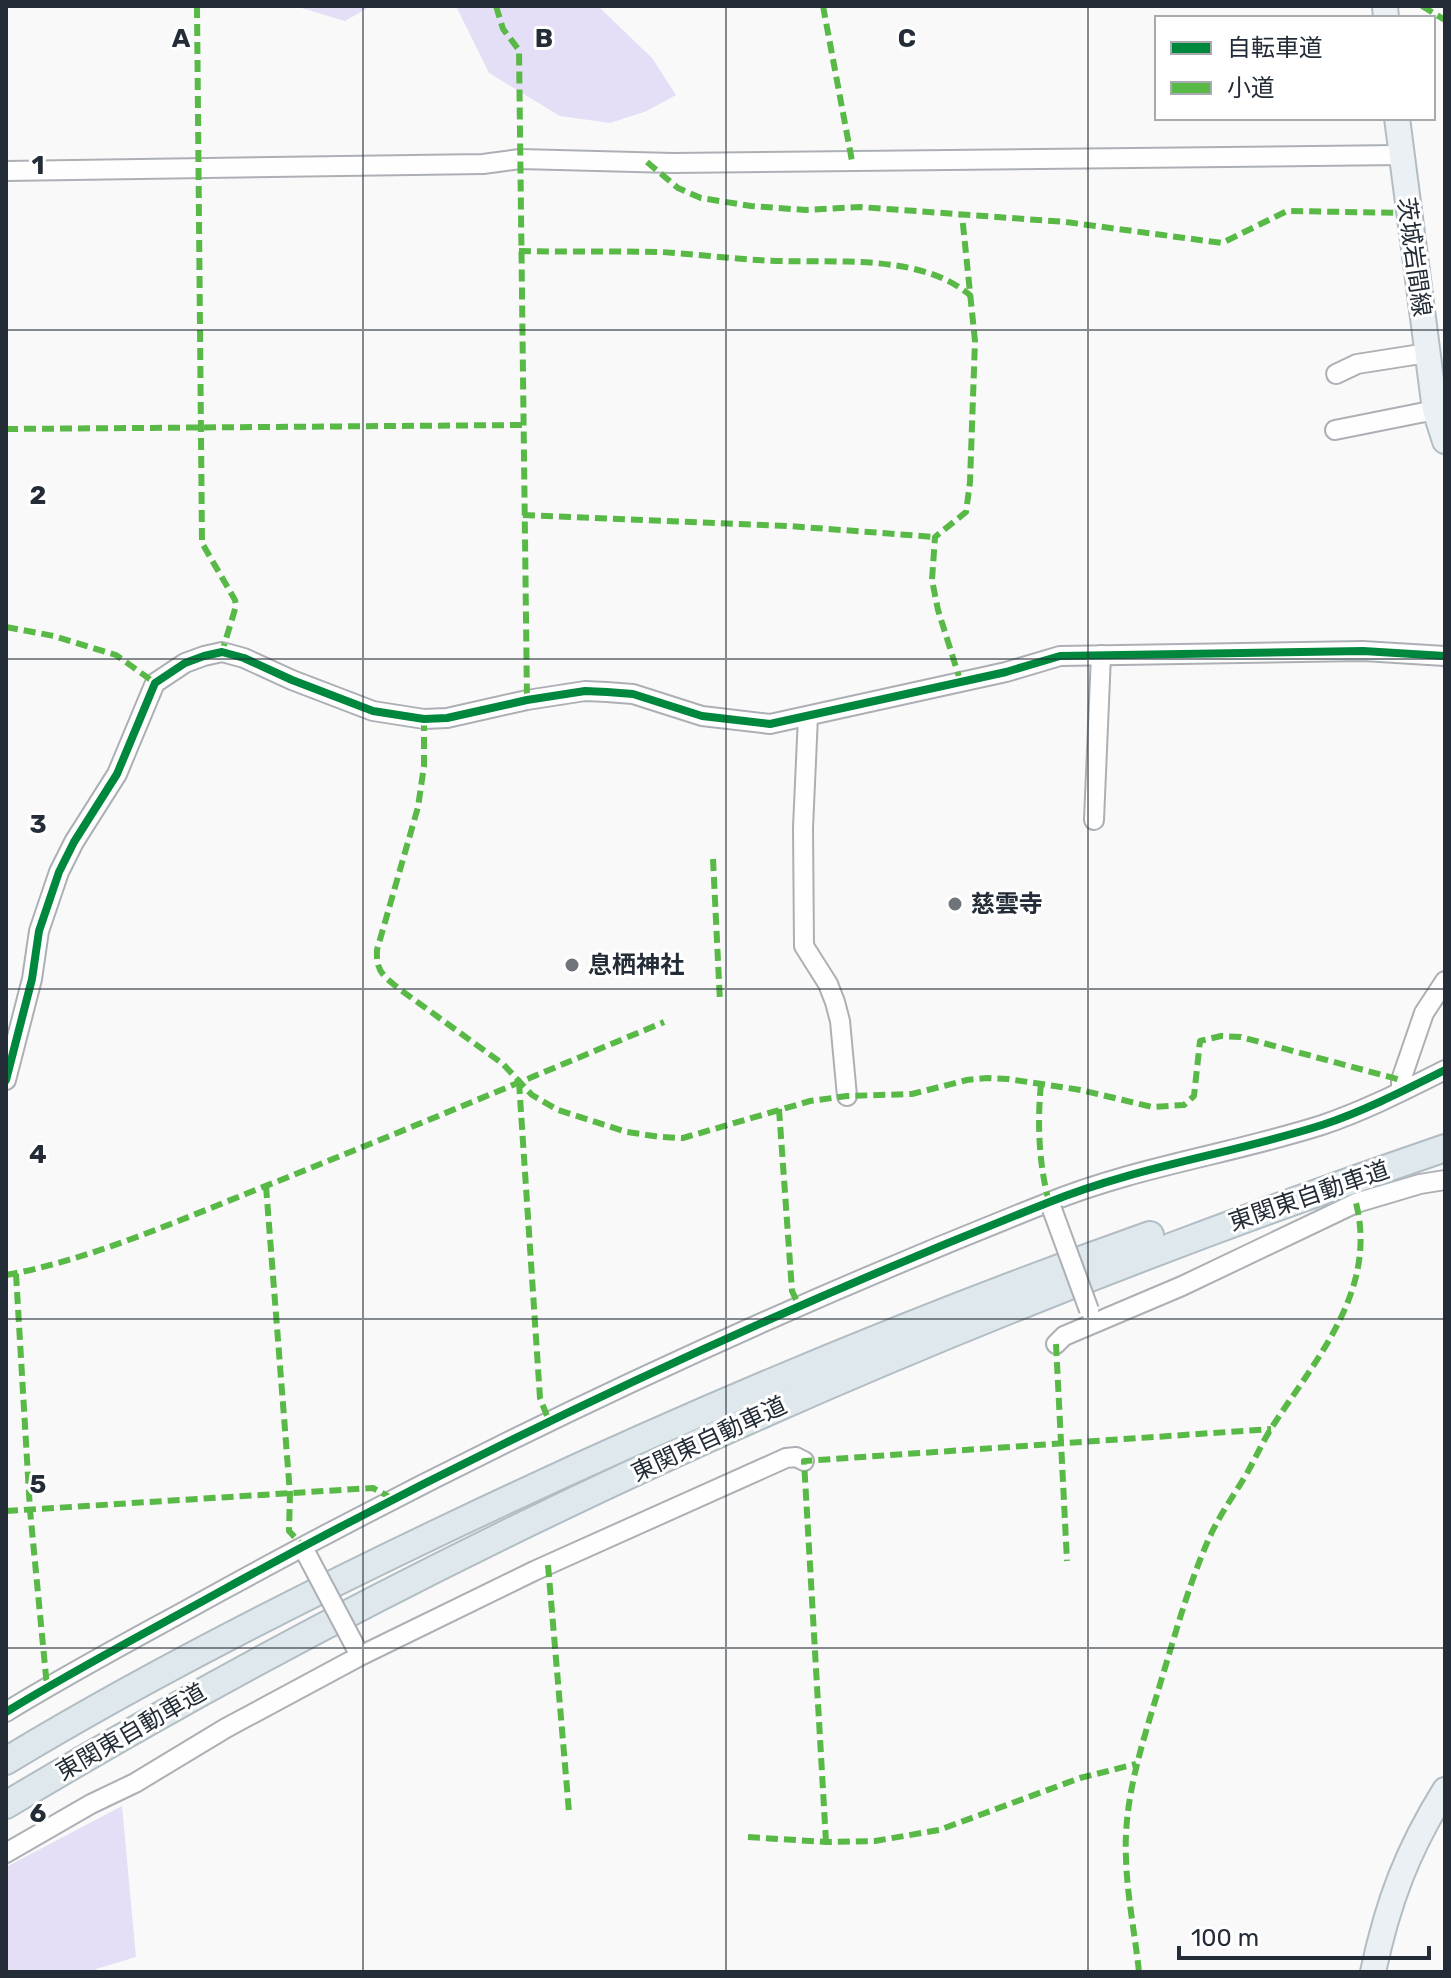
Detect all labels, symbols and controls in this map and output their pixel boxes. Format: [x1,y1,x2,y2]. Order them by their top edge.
legend [1155,16,1435,120]
text: A [172,23,191,54]
text: B [535,23,553,54]
text: C [898,23,916,54]
text: 自転車道 [1227,34,1323,62]
text: 小道 [1227,74,1275,102]
text: 1 [32,150,44,181]
street label: 茨城岩間線 [1392,196,1436,318]
text: 2 [30,480,46,511]
text: 3 [29,809,47,840]
place label: 慈雲寺 [971,890,1043,918]
marker: 慈雲寺 [946,895,964,913]
place label: 息栖神社 [588,951,684,979]
marker: 息栖神社 [563,956,581,974]
text: 4 [29,1139,47,1170]
street label: 東関東自動車道 [1225,1155,1393,1237]
street label: 東関東自動車道 [627,1391,791,1487]
text: 5 [30,1469,46,1500]
street label: 東関東自動車道 [51,1678,211,1786]
text: 6 [30,1798,47,1829]
scale bar [1179,1910,1429,1960]
text: 100 m [1191,1924,1259,1952]

